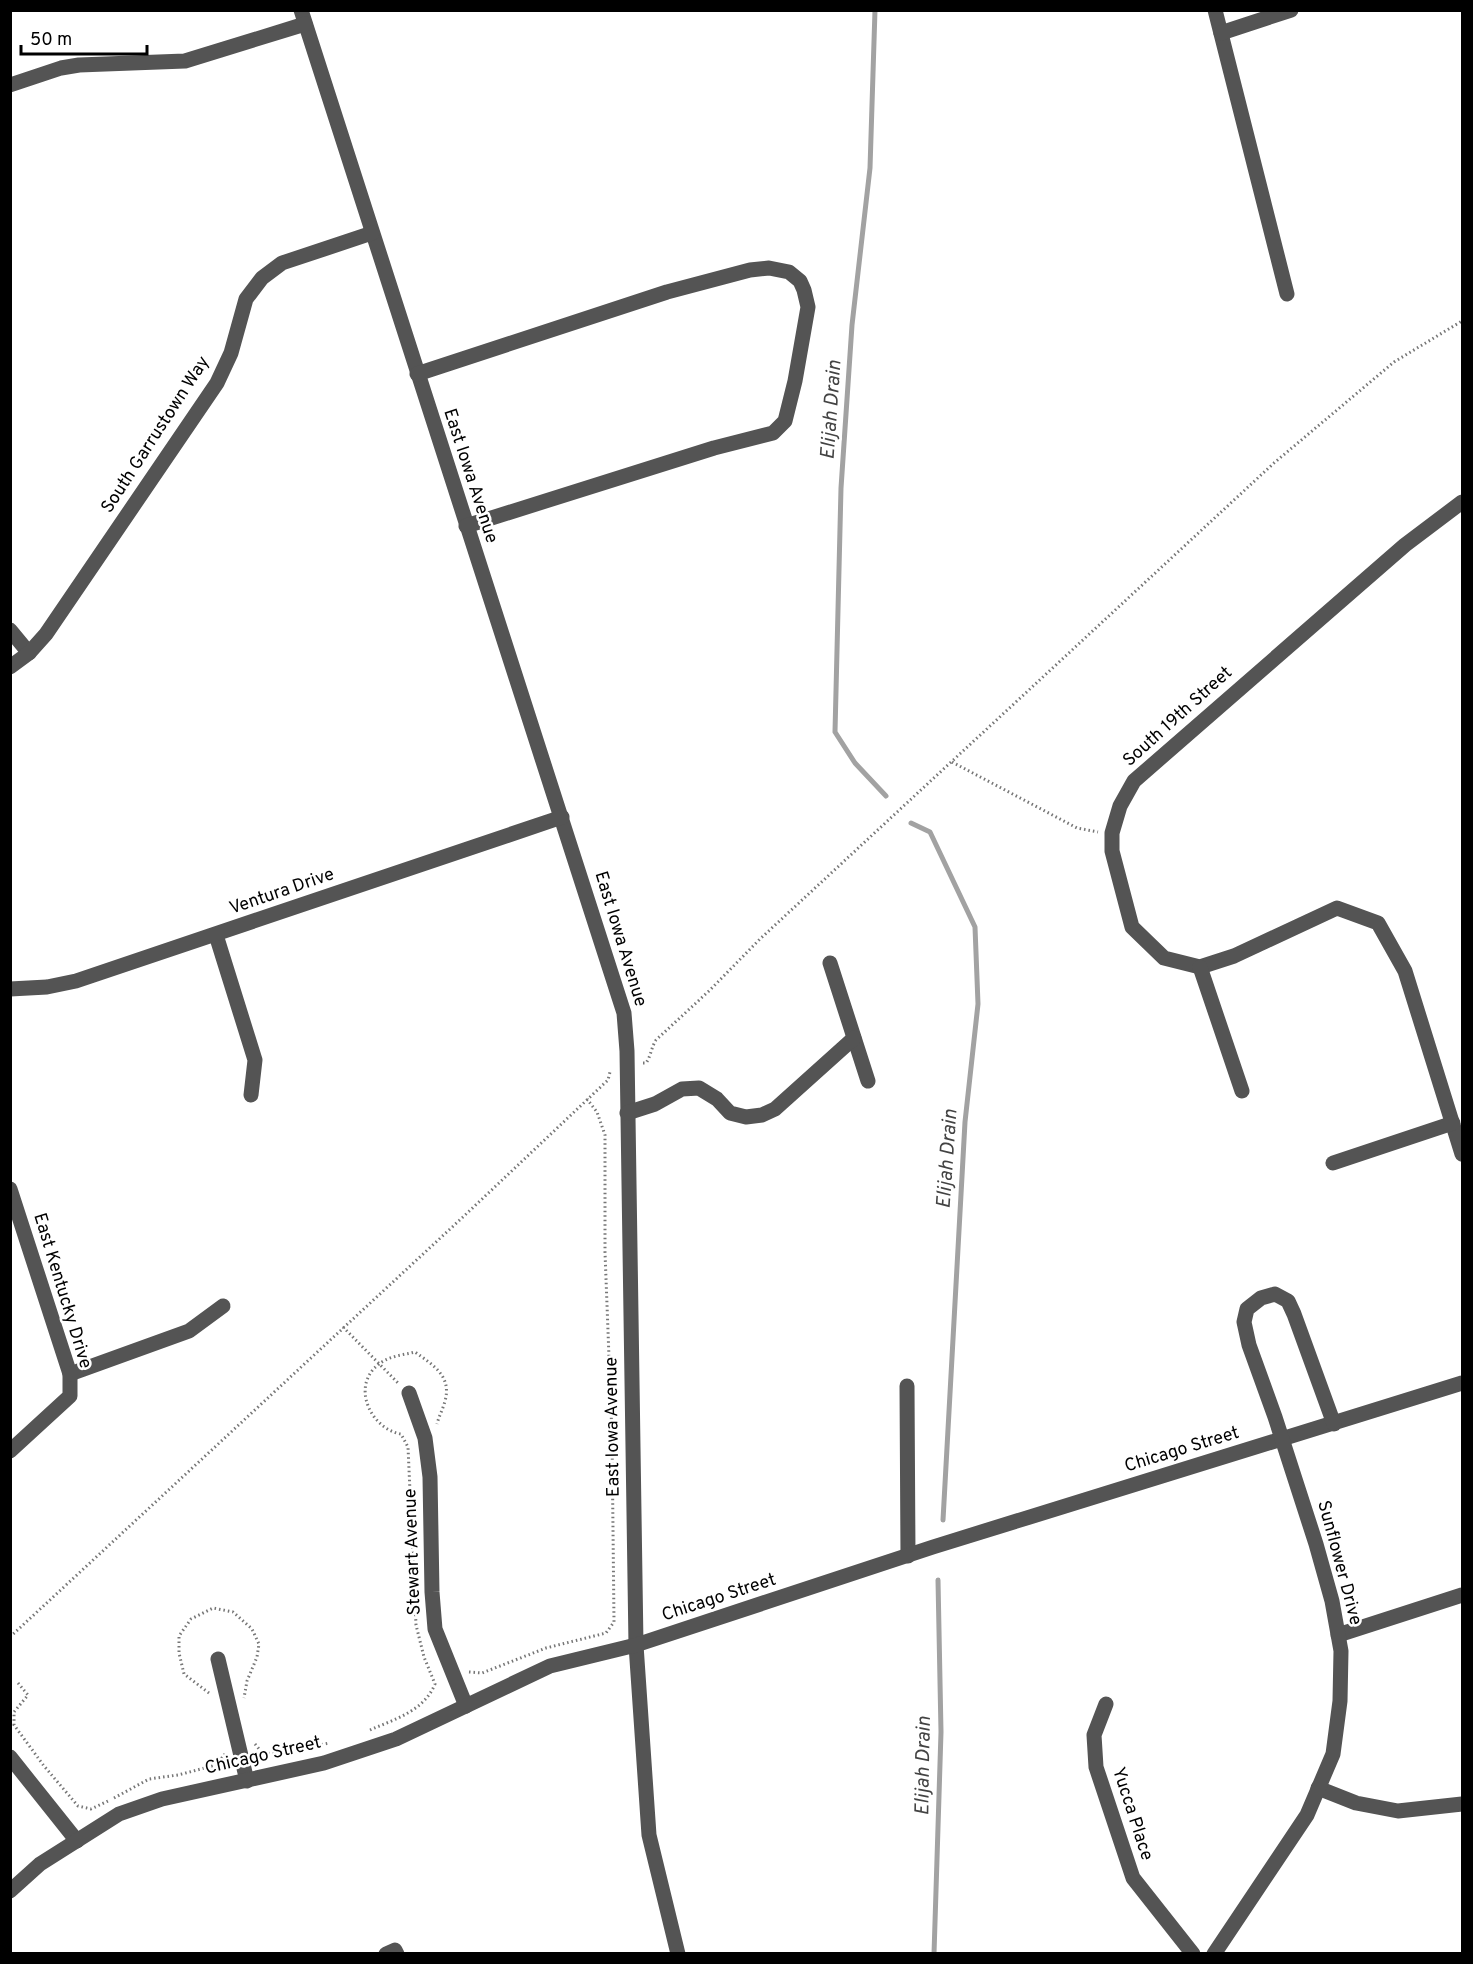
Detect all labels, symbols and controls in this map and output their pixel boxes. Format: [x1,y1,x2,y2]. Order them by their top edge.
scale bar [21,18,147,56]
text: 50 m [30,29,72,52]
street label: South Garrustown Way [97,352,215,518]
water label: Elijah Drain [816,359,848,460]
street label: East Iowa Avenue [437,406,503,546]
street label: South 19th Street [1119,662,1237,772]
street label: Ventura Drive [227,863,337,921]
street label: East Iowa Avenue [588,869,652,1009]
water label: Elijah Drain [932,1108,964,1209]
street label: East Kentucky Drive [27,1210,97,1372]
street label: East Iowa Avenue [600,1357,626,1497]
street label: Chicago Street [1122,1422,1242,1478]
street label: Stewart Avenue [399,1488,427,1616]
street label: Sunflower Drive [1311,1498,1367,1628]
street label: Chicago Street [659,1569,779,1627]
water label: Elijah Drain [910,1716,938,1816]
street label: Chicago Street [203,1731,323,1781]
street label: Yucca Place [1106,1764,1158,1864]

